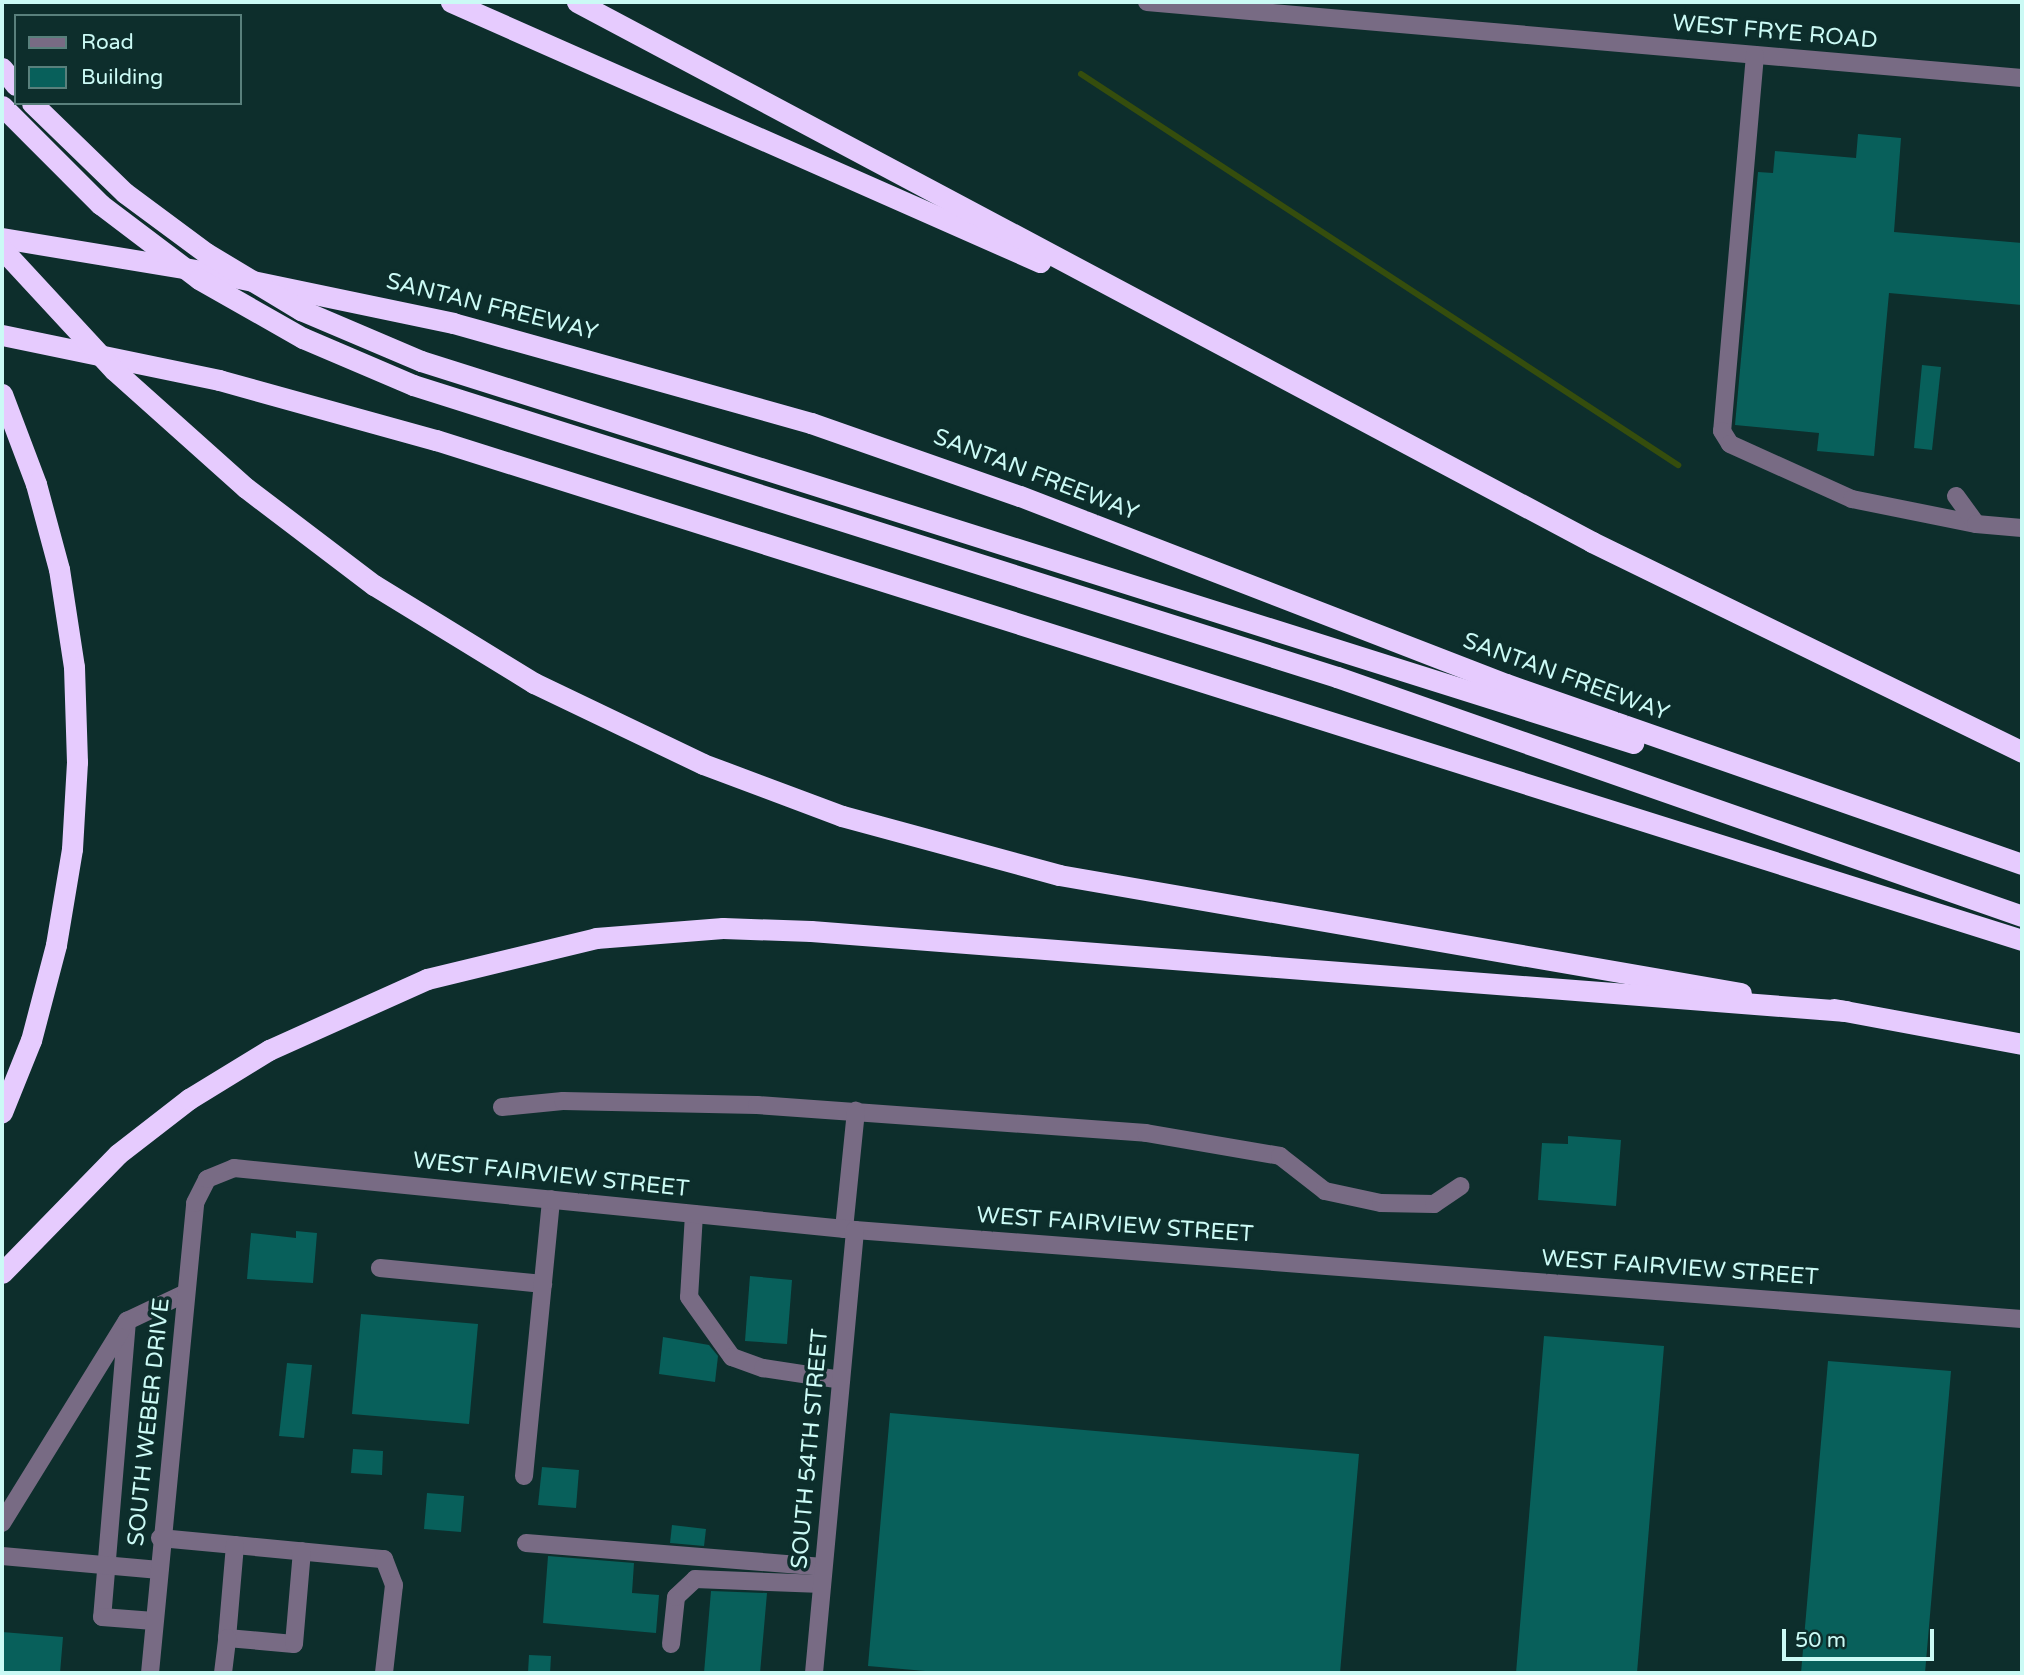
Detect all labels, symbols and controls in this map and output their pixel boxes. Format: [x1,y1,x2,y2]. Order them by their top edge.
street label: WEST FRYE ROAD [1671,9,1879,55]
legend [14,14,242,105]
text: Road [81,30,134,55]
text: Building [81,65,163,90]
street label: SANTAN FREEWAY [383,267,601,347]
street label: SANTAN FREEWAY [930,423,1142,527]
street label: SANTAN FREEWAY [1459,627,1673,727]
street label: WEST FAIRVIEW STREET [412,1147,690,1203]
street label: WEST FAIRVIEW STREET [976,1202,1254,1248]
street label: WEST FAIRVIEW STREET [1541,1245,1819,1291]
street label: SOUTH WEBER DRIVE [122,1297,176,1547]
street label: SOUTH 54TH STREET [786,1328,834,1570]
scale bar [1786,1616,1938,1660]
text: 50 m [1795,1628,1846,1653]

